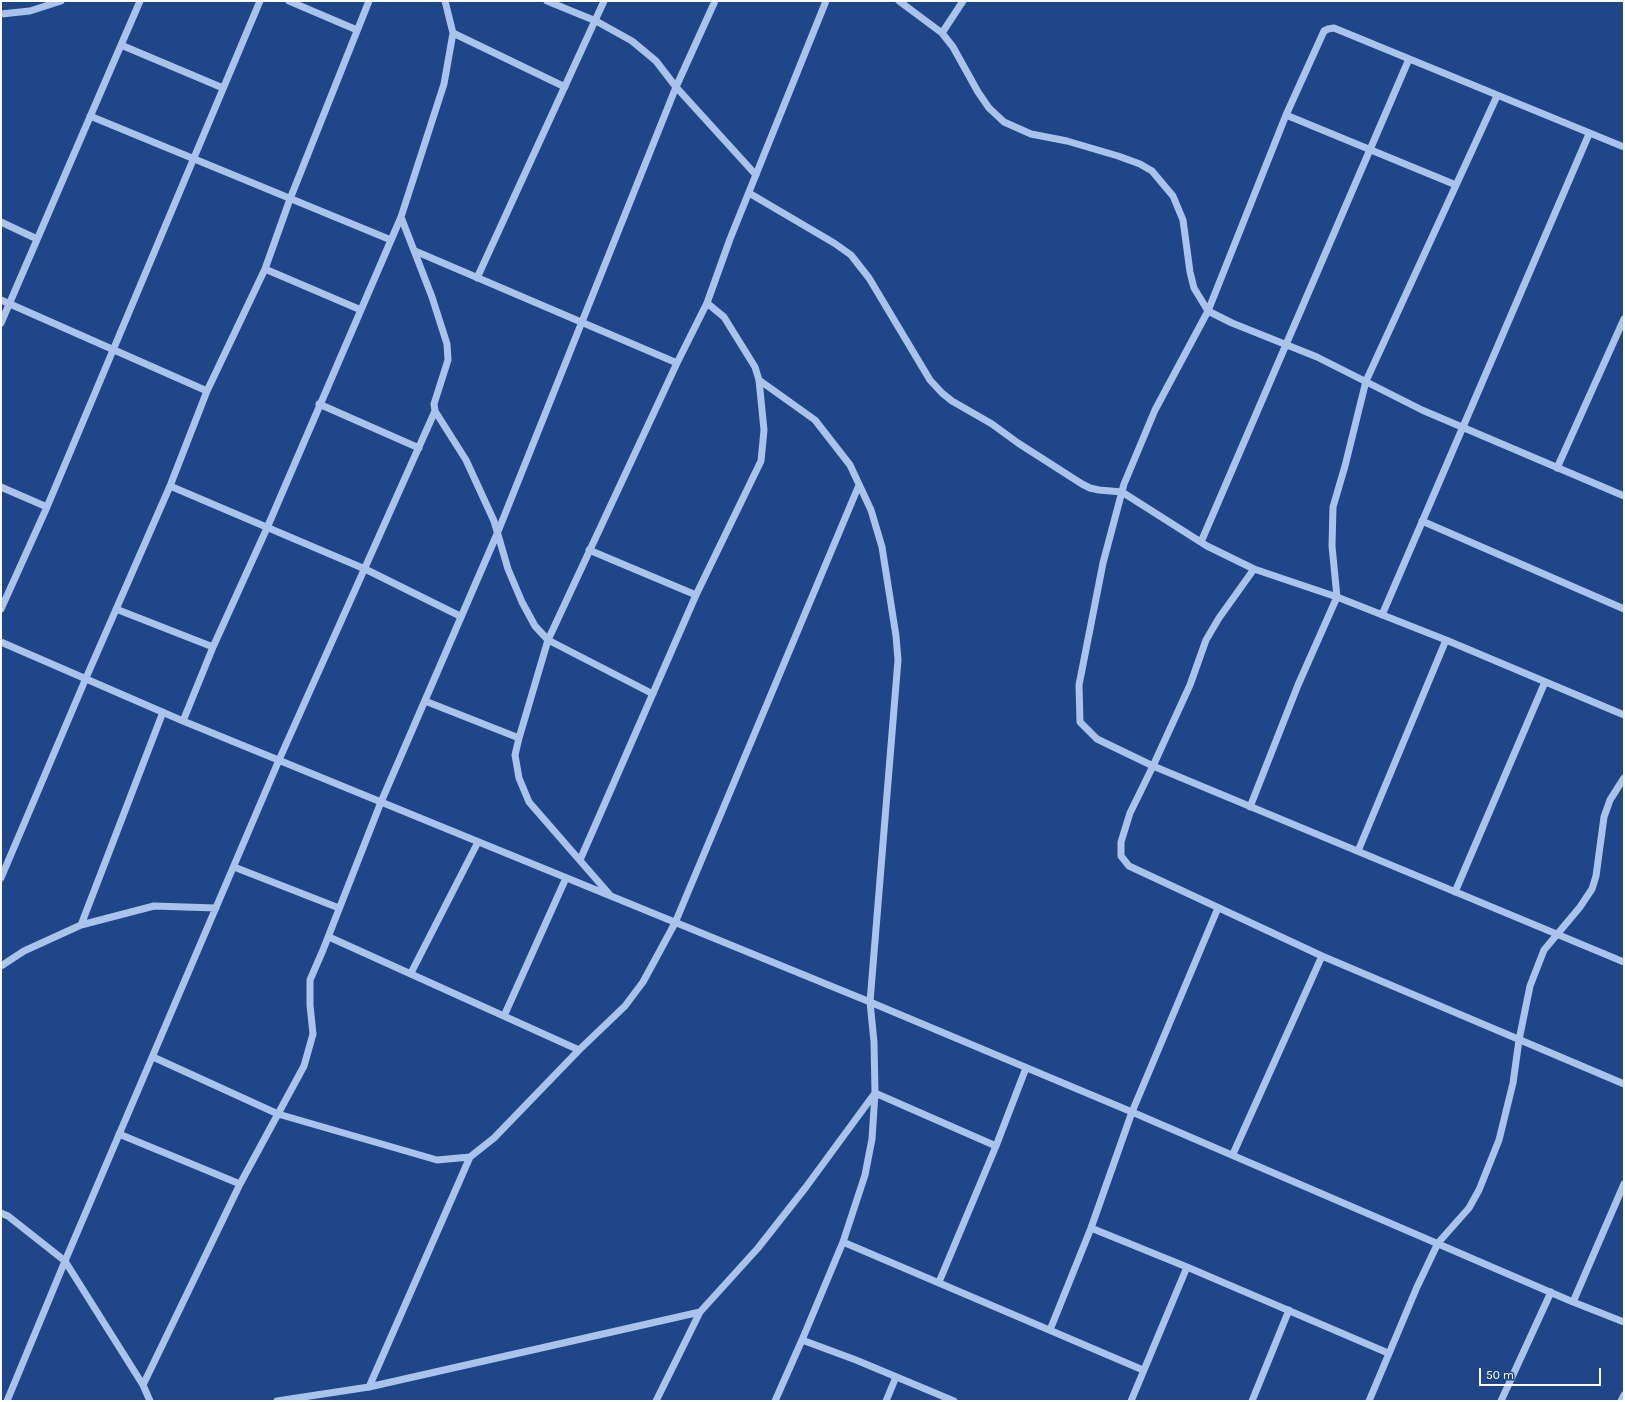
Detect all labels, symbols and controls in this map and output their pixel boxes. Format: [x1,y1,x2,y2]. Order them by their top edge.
scale bar [1481,1360,1603,1386]
text: 50 m [1486,1368,1514,1382]

